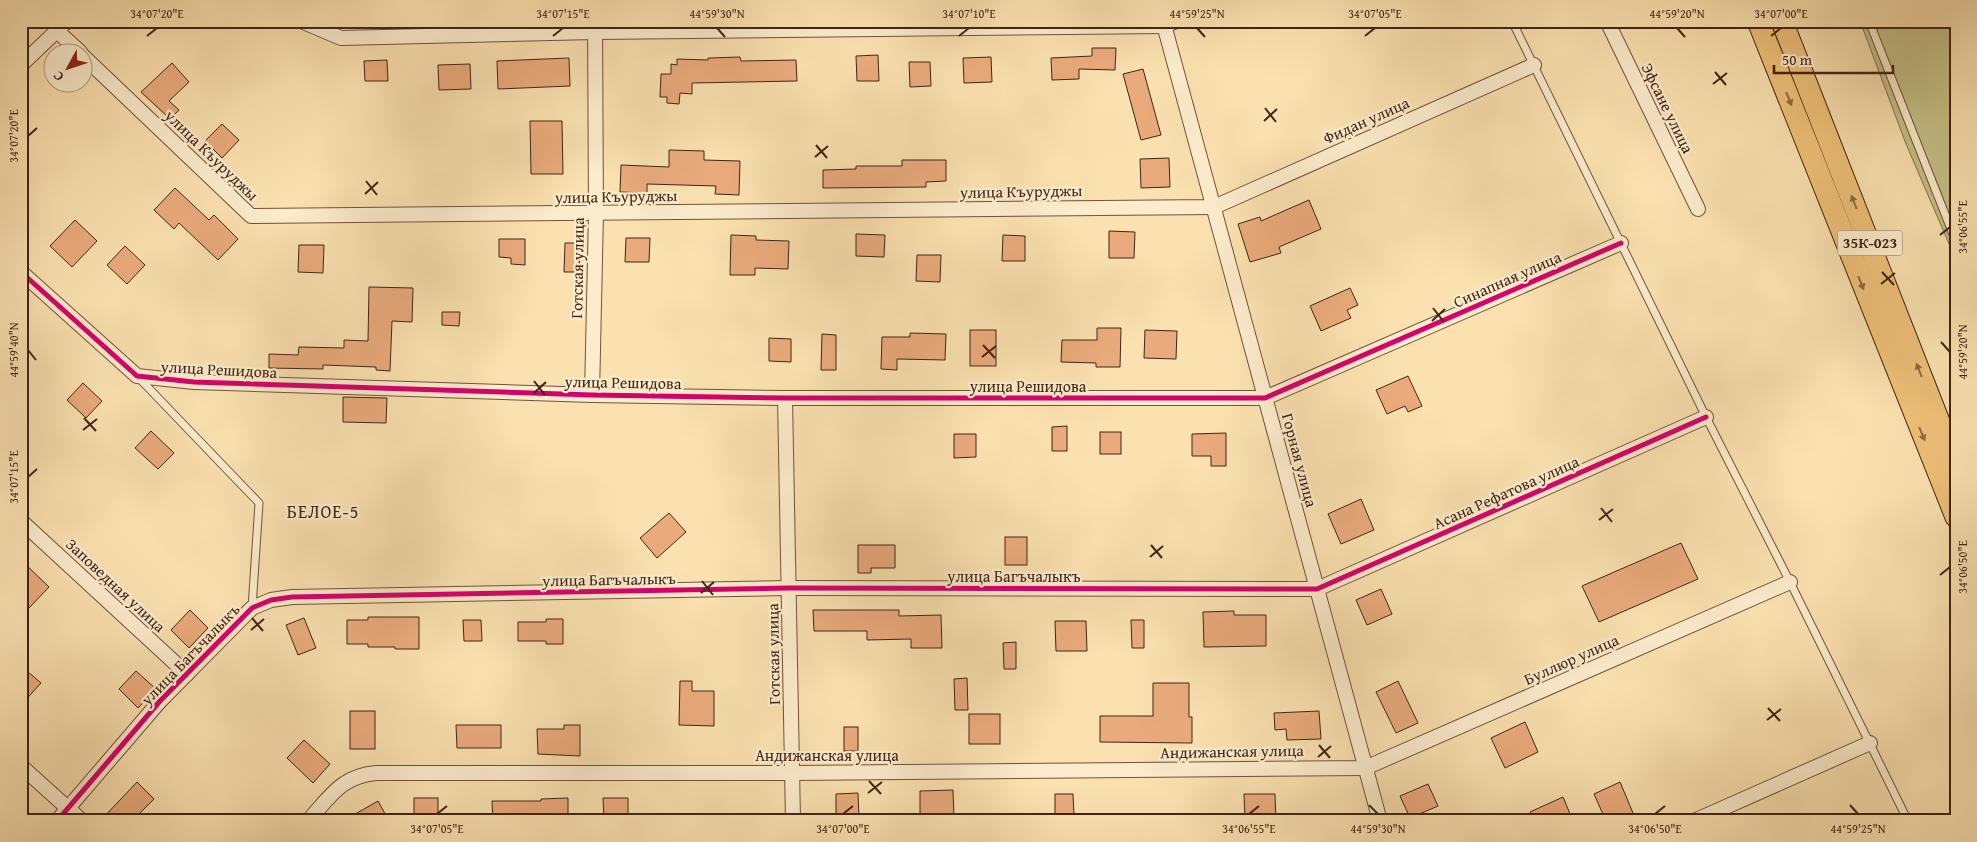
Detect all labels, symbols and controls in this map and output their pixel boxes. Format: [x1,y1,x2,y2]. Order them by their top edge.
text: 34°07'20"E [130,5,184,22]
text: 34°07'15"E [536,5,590,22]
text: 44°59'30"N [689,5,745,22]
text: 34°07'10"E [942,5,996,22]
text: 44°59'25"N [1169,5,1225,22]
text: 34°07'05"E [1348,5,1402,22]
text: 44°59'20"N [1649,5,1705,22]
text: 34°07'00"E [1754,5,1808,22]
north arrow [42,42,92,92]
scale bar [1774,42,1893,74]
text: 50 m [1782,49,1813,70]
street label: Эфсане улица [1636,59,1700,158]
text: С [48,67,68,86]
street label: Фидан улица [1319,90,1413,150]
one-way arrow [1785,92,1793,107]
street label: улица Къуруджы [159,103,264,206]
text: 34°07'20"E [5,109,22,163]
street label: улица Къуруджы [959,178,1082,204]
street label: улица Къуруджы [554,183,677,209]
one-way arrow [1850,195,1857,210]
text: 34°06'55"E [1954,200,1971,254]
street label: Готская улица [564,217,590,319]
road number: 35К-023 [1838,230,1902,256]
street label: Синапная улица [1449,244,1565,314]
one-way arrow [1858,276,1866,290]
text: 44°59'40"N [5,322,22,378]
text: 44°59'20"N [1954,324,1971,380]
street label: улица Решидова [159,354,278,384]
one-way arrow [1915,362,1923,377]
street label: улица Решидова [563,369,682,395]
street label: улица Решидова [969,374,1087,398]
street label: Горная улица [1276,410,1324,510]
one-way arrow [1918,427,1926,441]
street label: Асана Рефатова улица [1429,449,1583,535]
text: 34°07'15"E [5,450,22,504]
district label: БЕЛОЕ-5 [287,498,359,525]
street label: Заповедная улица [61,532,172,638]
text: 34°06'50"E [1954,540,1971,594]
street label: улица Багъчалыкъ [946,564,1081,588]
street label: улица Багъчалыкъ [541,566,676,592]
street label: улица Багъчалыкъ [134,598,245,711]
street label: Готская улица [760,603,786,705]
street label: Буллюр улица [1520,627,1623,691]
street label: Андижанская улица [1160,738,1304,764]
street label: Андижанская улица [755,743,899,767]
text: 34°07'05"E [410,820,464,837]
text: 34°07'00"E [816,820,870,837]
text: 34°06'55"E [1222,820,1276,837]
text: 44°59'30"N [1350,820,1406,837]
text: 34°06'50"E [1628,820,1682,837]
text: 44°59'25"N [1830,820,1886,837]

